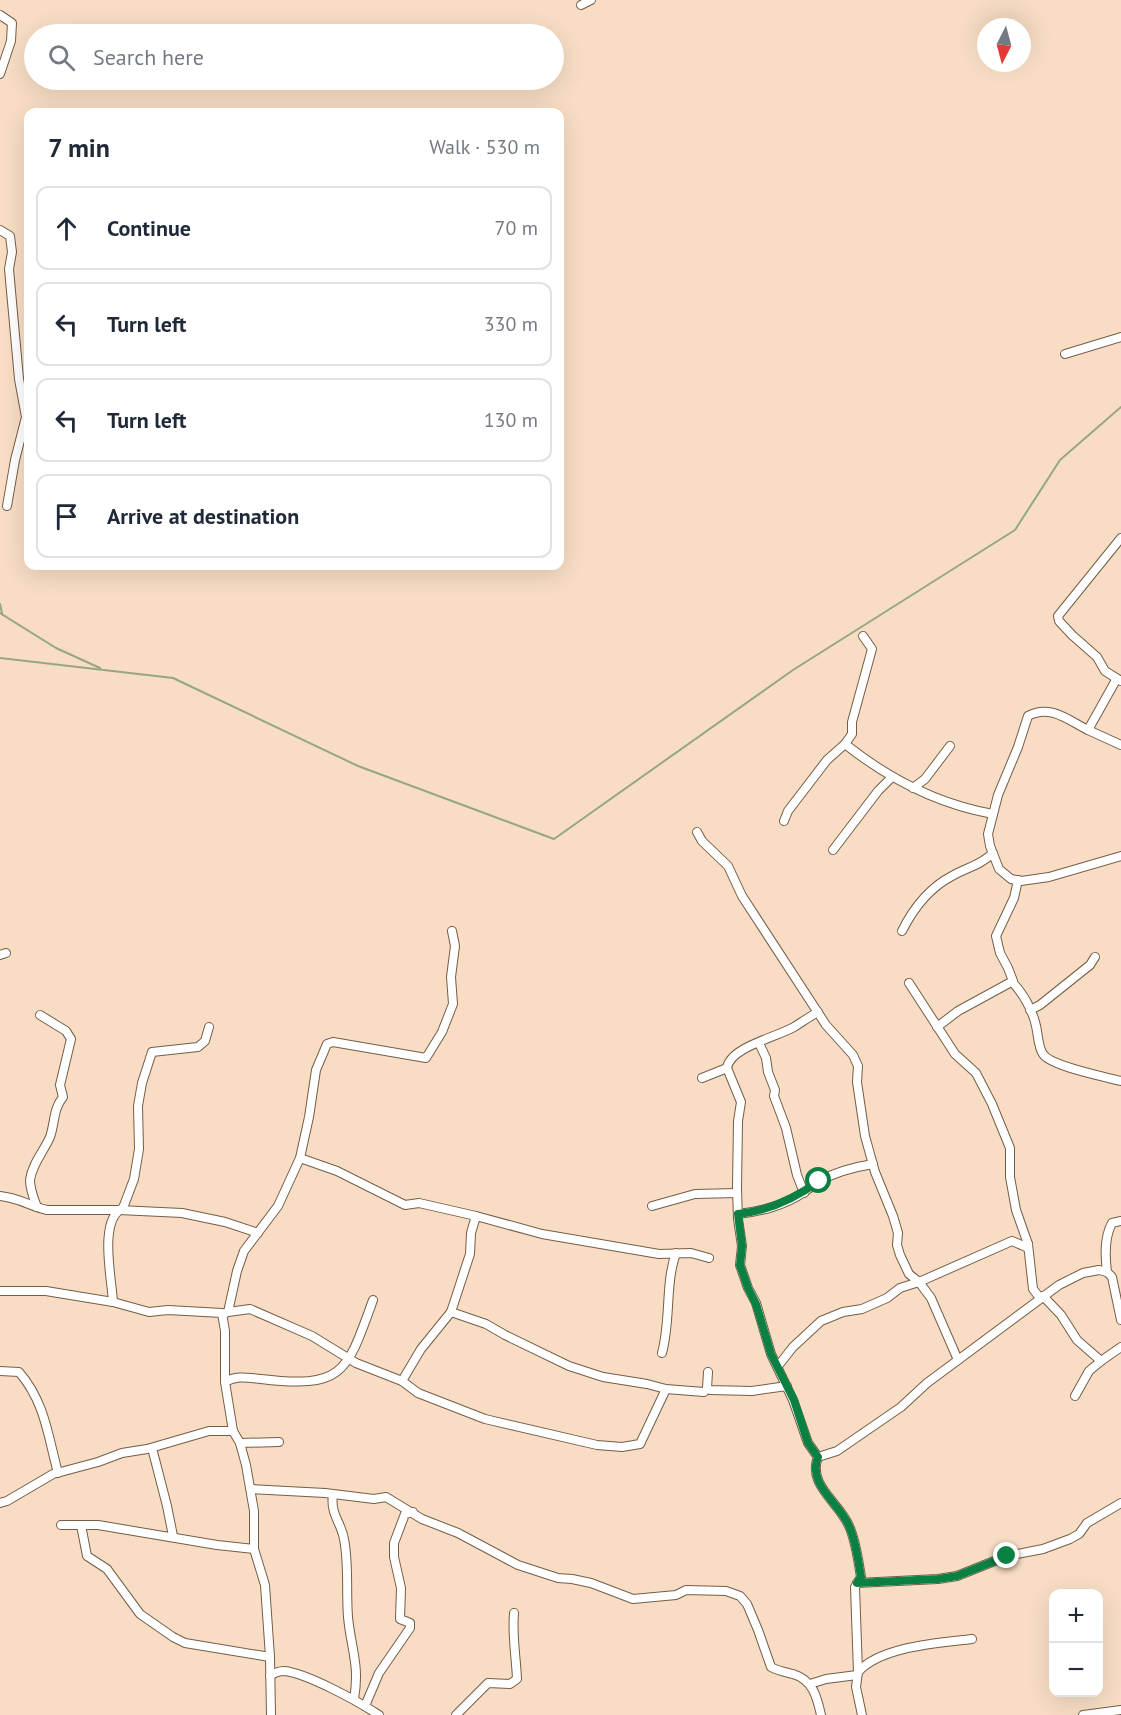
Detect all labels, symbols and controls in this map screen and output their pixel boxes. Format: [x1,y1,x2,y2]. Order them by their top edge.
north arrow [977,18,1031,72]
search box [24,24,564,90]
icon: search [45,41,78,74]
text: Search here [93,43,204,71]
text: 7 min [48,131,110,164]
text: Walk · 530 m [429,134,540,160]
icon: ahead [50,212,83,245]
text: Continue [107,214,191,242]
text: 70 m [495,215,538,241]
icon: left [50,308,83,341]
text: Turn left [107,310,187,338]
text: 330 m [484,311,538,337]
icon: left [50,404,83,437]
text: Turn left [107,406,187,434]
text: 130 m [484,407,538,433]
icon: arrive [50,500,83,533]
text: Arrive at destination [107,502,299,530]
route start [805,1167,831,1193]
route end [993,1542,1019,1568]
map controls [1049,1589,1103,1697]
button: + [1049,1589,1103,1643]
button: − [1049,1643,1103,1697]

